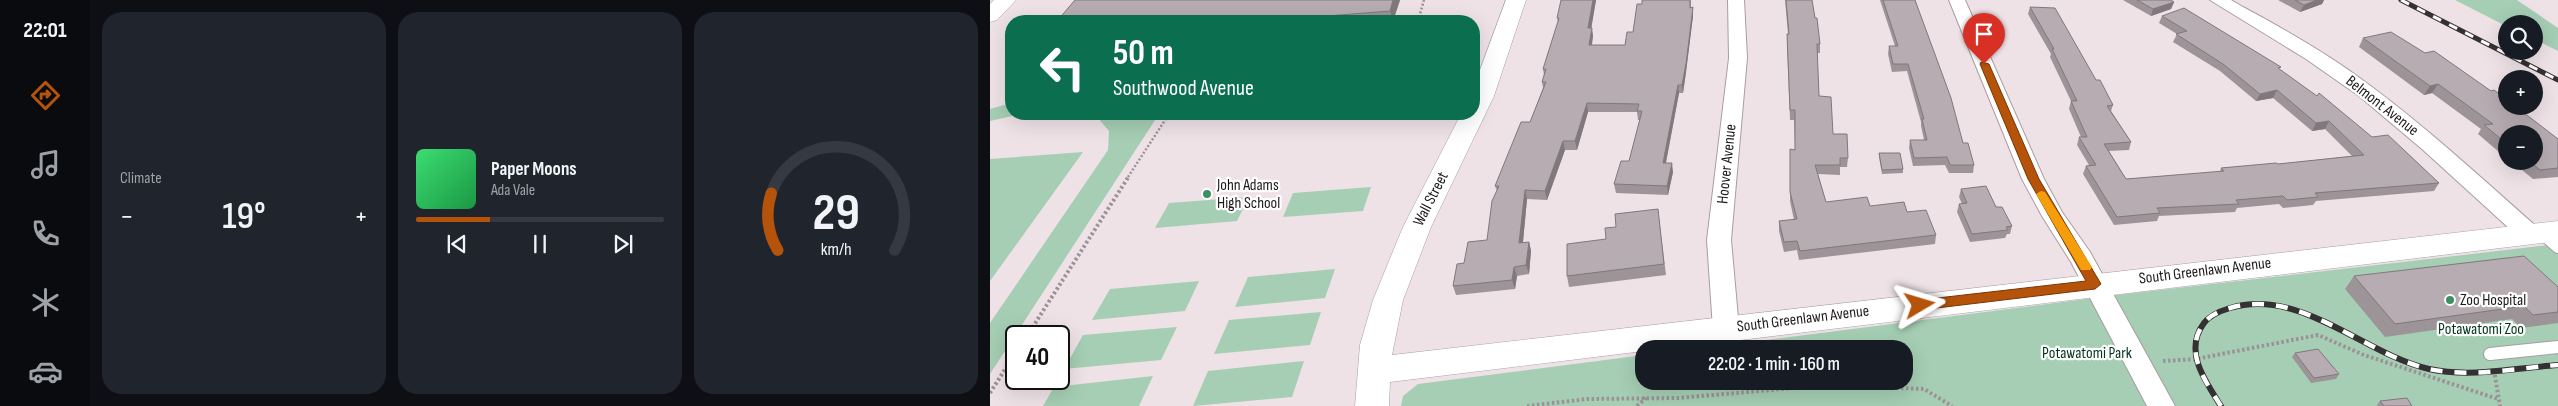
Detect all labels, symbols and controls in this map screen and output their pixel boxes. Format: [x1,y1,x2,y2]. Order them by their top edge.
pin [1963,13,2005,64]
map controls [2498,15,2543,170]
button: search [2498,15,2543,60]
text: 22:01 [23,17,67,44]
icon: arrive [1970,20,1998,48]
text: 50 m [1113,32,1174,75]
icon: left [1030,35,1095,100]
button: + [2498,70,2543,115]
street label: Belmont Avenue [2342,72,2422,140]
text: Southwood Avenue [1113,75,1254,102]
icon: directions [28,78,63,113]
street label: Hoover Avenue [1713,123,1741,205]
button: − [2498,125,2543,170]
icon: music [28,147,63,182]
text: Paper Moons [491,158,577,181]
text: Climate [120,169,162,188]
street label: Wall Street [1409,169,1453,229]
place label: John Adams High School [1216,176,1280,213]
text: Ada Vale [491,181,535,200]
text: 29 [812,182,860,245]
marker: John Adams High School [1201,188,1213,200]
text: 19° [222,194,266,239]
text: − [120,200,134,233]
text: + [354,200,368,233]
icon: phone [28,216,63,251]
icon: previous [443,230,471,258]
icon: pause [526,230,554,258]
icon: next [609,230,637,258]
text: km/h [821,239,851,260]
street label: South Greenlawn Avenue [2138,253,2272,289]
position arrow [1893,278,1945,330]
icon: climate [28,285,63,320]
place label: Zoo Hospital [2460,291,2526,310]
marker: Zoo Hospital [2444,294,2456,306]
street label: South Greenlawn Avenue [1736,301,1870,337]
park label: Potawatomi Zoo [2438,320,2524,339]
speed limit sign: 40 [1005,325,1070,390]
park label: Potawatomi Park [2042,344,2132,363]
text: 22:02 · 1 min · 160 m [1708,353,1840,376]
icon: car [28,354,63,389]

